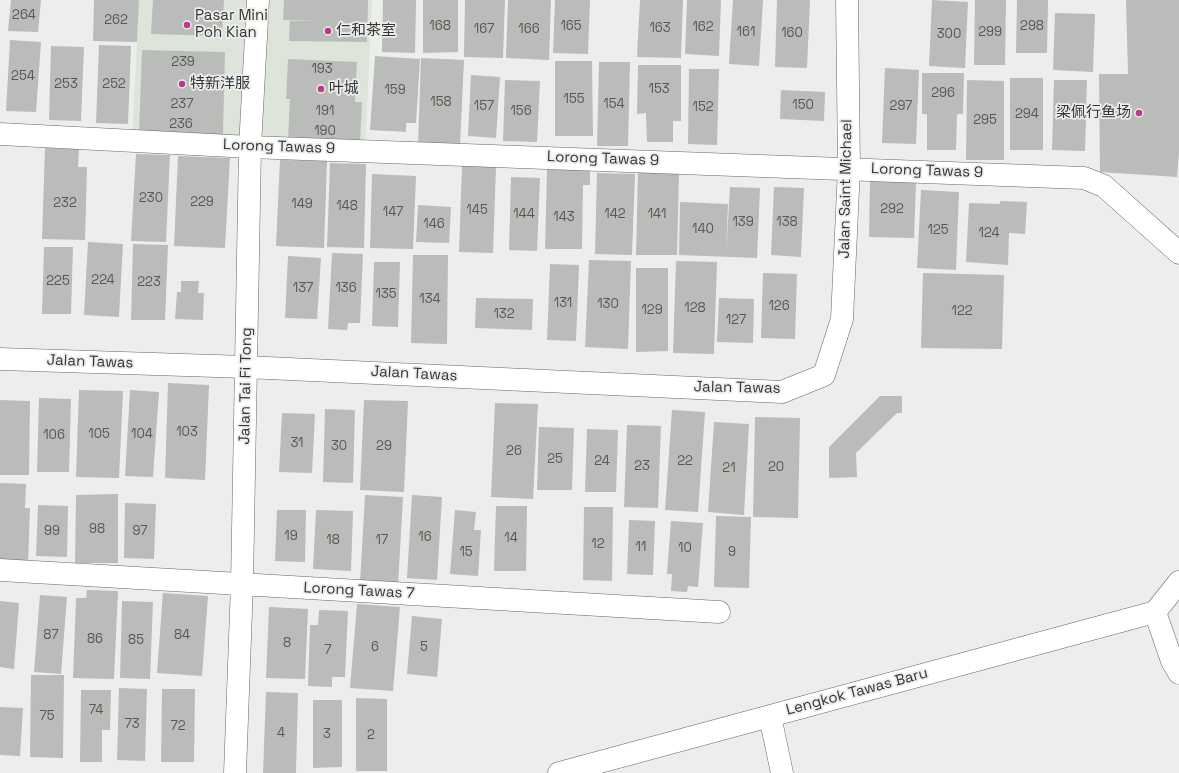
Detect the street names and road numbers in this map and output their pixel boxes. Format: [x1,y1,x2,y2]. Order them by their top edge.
street label: Jalan Saint Michael [836,119,856,259]
street label: Lorong Tawas 9 [223,136,335,158]
street label: Lorong Tawas 9 [547,148,659,170]
street label: Lorong Tawas 9 [871,160,983,182]
street label: Jalan Tai Fi Tong [236,327,256,445]
street label: Jalan Tawas [46,351,134,373]
street label: Jalan Tawas [370,363,458,385]
street label: Jalan Tawas [693,378,781,398]
street label: Lorong Tawas 7 [303,579,415,603]
street label: Lengkok Tawas Baru [784,664,930,720]

